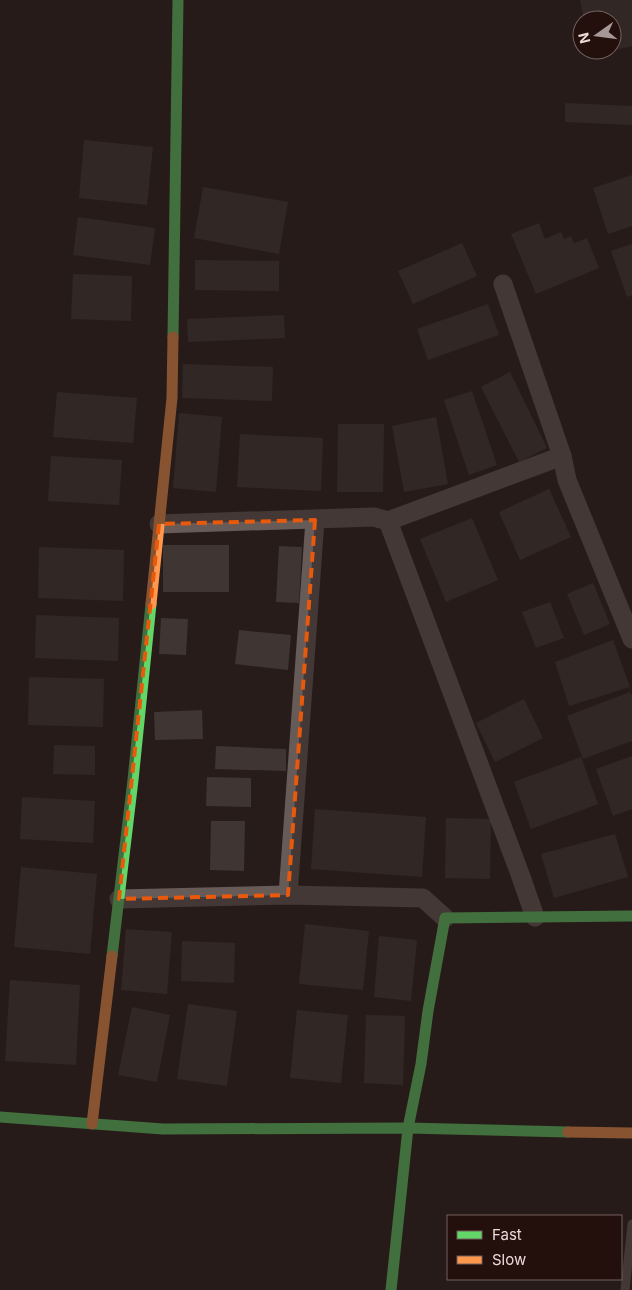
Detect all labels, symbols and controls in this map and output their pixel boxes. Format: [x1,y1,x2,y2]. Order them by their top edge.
north arrow [572,10,622,60]
text: N [574,31,593,45]
legend [447,1215,622,1280]
text: Fast [492,1225,522,1244]
text: Slow [492,1250,526,1269]

